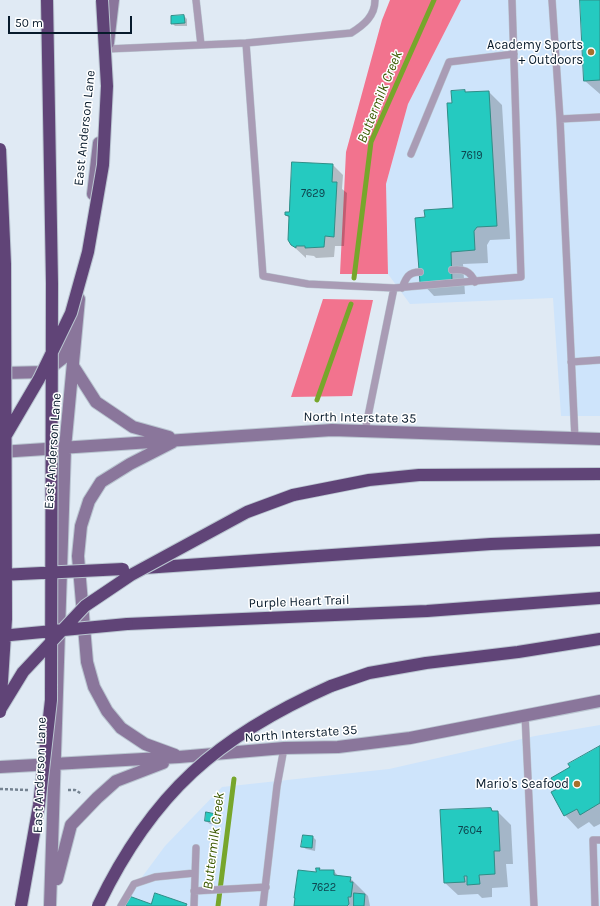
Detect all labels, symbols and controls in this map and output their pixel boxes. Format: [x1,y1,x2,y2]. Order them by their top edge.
scale bar [10,8,134,34]
text: 50 m [15,16,43,30]
place label: Academy Sports + Outdoors [487,37,583,68]
marker: Academy Sports + Outdoors [586,47,596,57]
water label: Buttermilk Creek [354,48,406,146]
street label: East Anderson Lane [71,69,99,187]
house number: 7619 [461,149,483,163]
house number: 7629 [301,187,325,201]
street label: East Anderson Lane [41,392,65,510]
street label: North Interstate 35 [303,409,417,427]
street label: Purple Heart Trail [248,592,350,612]
street label: East Anderson Lane [30,717,50,833]
street label: North Interstate 35 [244,722,358,746]
place label: Mario's Seafood [475,776,569,792]
marker: Mario's Seafood [572,779,582,789]
water label: Buttermilk Creek [200,791,228,891]
house number: 7604 [458,824,482,838]
house number: 7622 [312,881,336,895]

